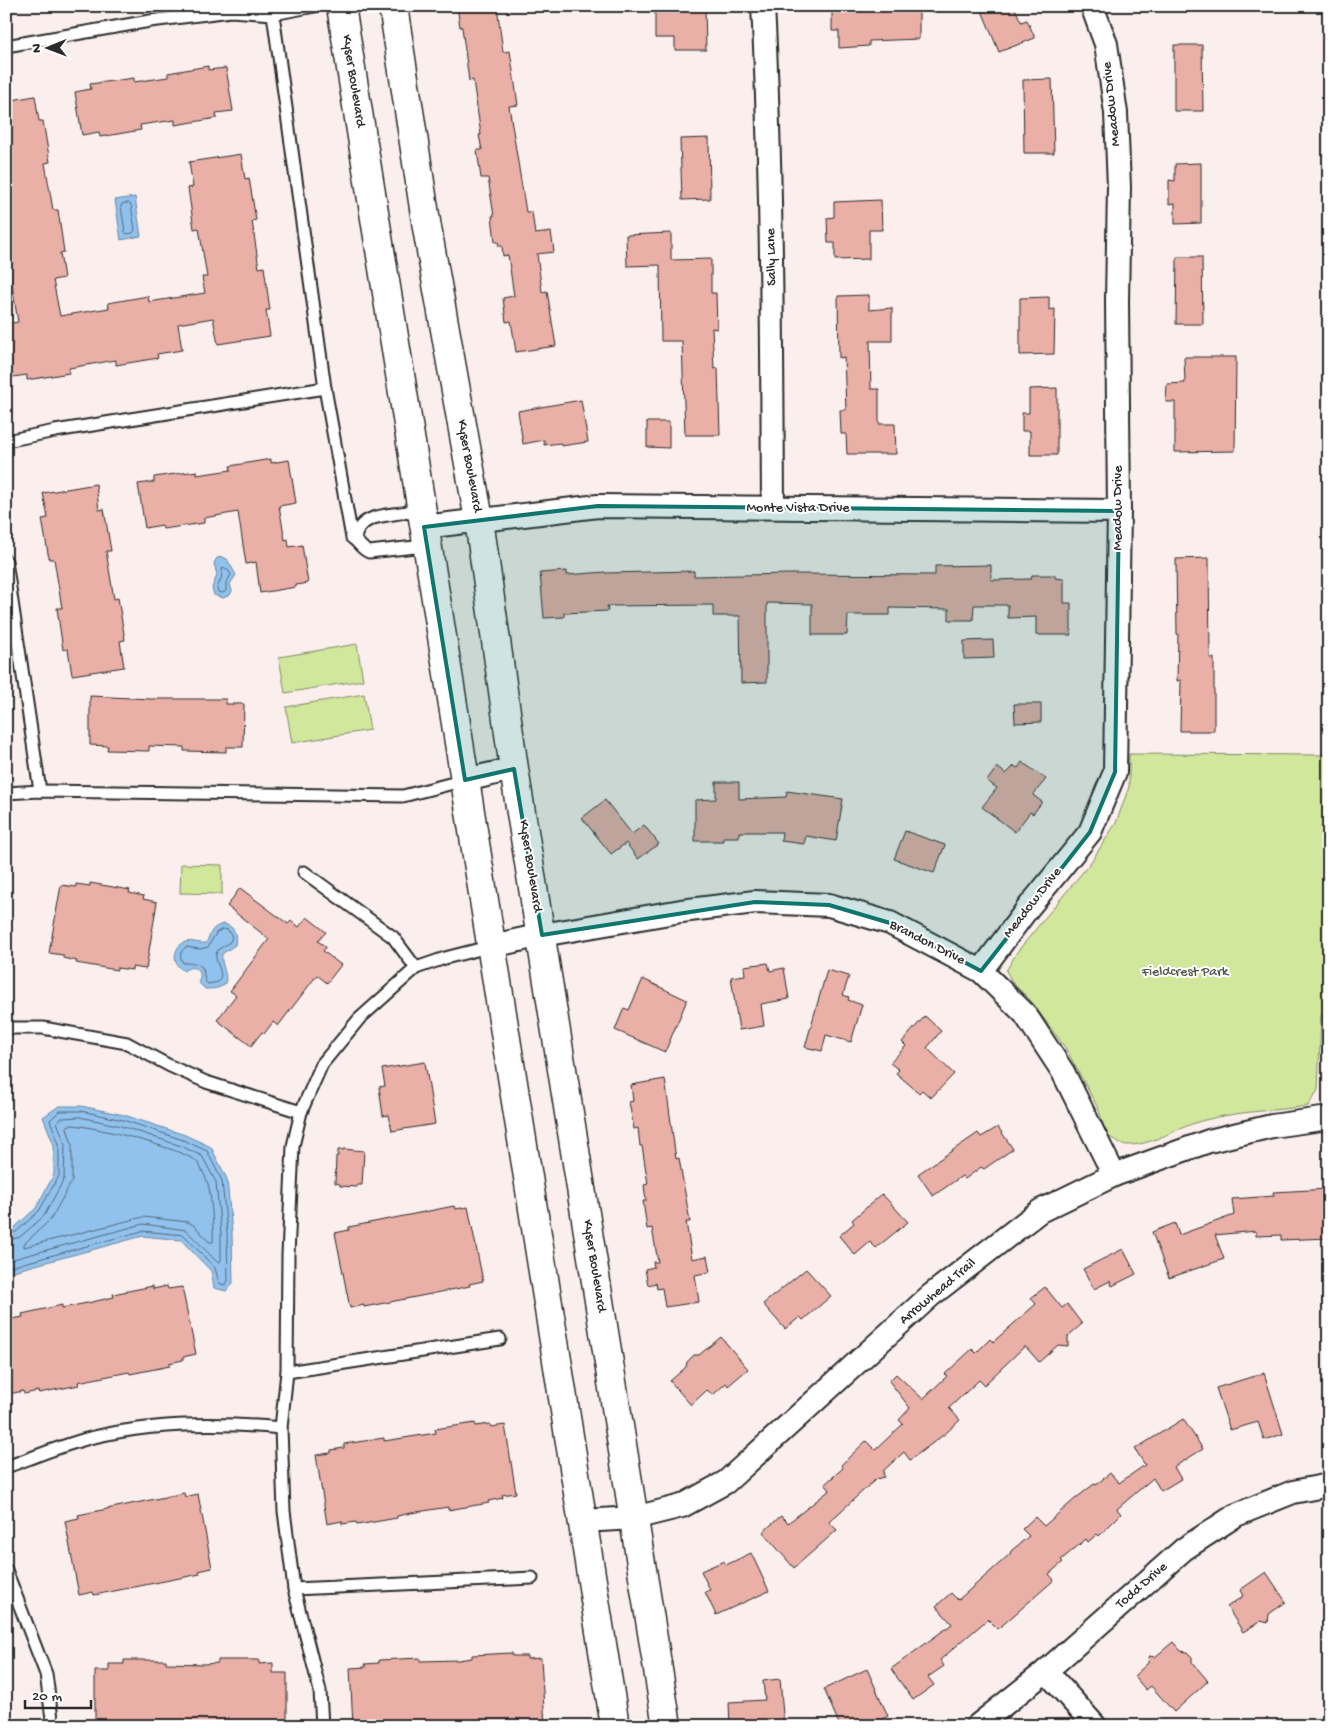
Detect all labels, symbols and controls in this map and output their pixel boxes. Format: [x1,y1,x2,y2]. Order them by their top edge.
north arrow [22,22,72,72]
street label: Kyser Boulevard [337,33,369,130]
text: N [29,43,46,53]
street label: Meadow Drive [1099,60,1125,147]
street label: Sally Lane [763,227,781,286]
street label: Kyser Boulevard [452,418,486,515]
street label: Meadow Drive [1110,465,1127,550]
street label: Monte Vista Drive [746,500,850,517]
street label: Kyser Boulevard [514,818,546,915]
street label: Meadow Drive [1000,864,1066,942]
street label: Brandon Drive [885,916,968,970]
park label: Fieldcrest Park [1141,964,1230,981]
street label: Kyser Boulevard [578,1218,610,1315]
street label: Arrowhead Trail [896,1255,980,1329]
street label: Todd Drive [1112,1558,1172,1614]
scale bar [25,1677,91,1709]
text: 20 m [32,1688,62,1706]

